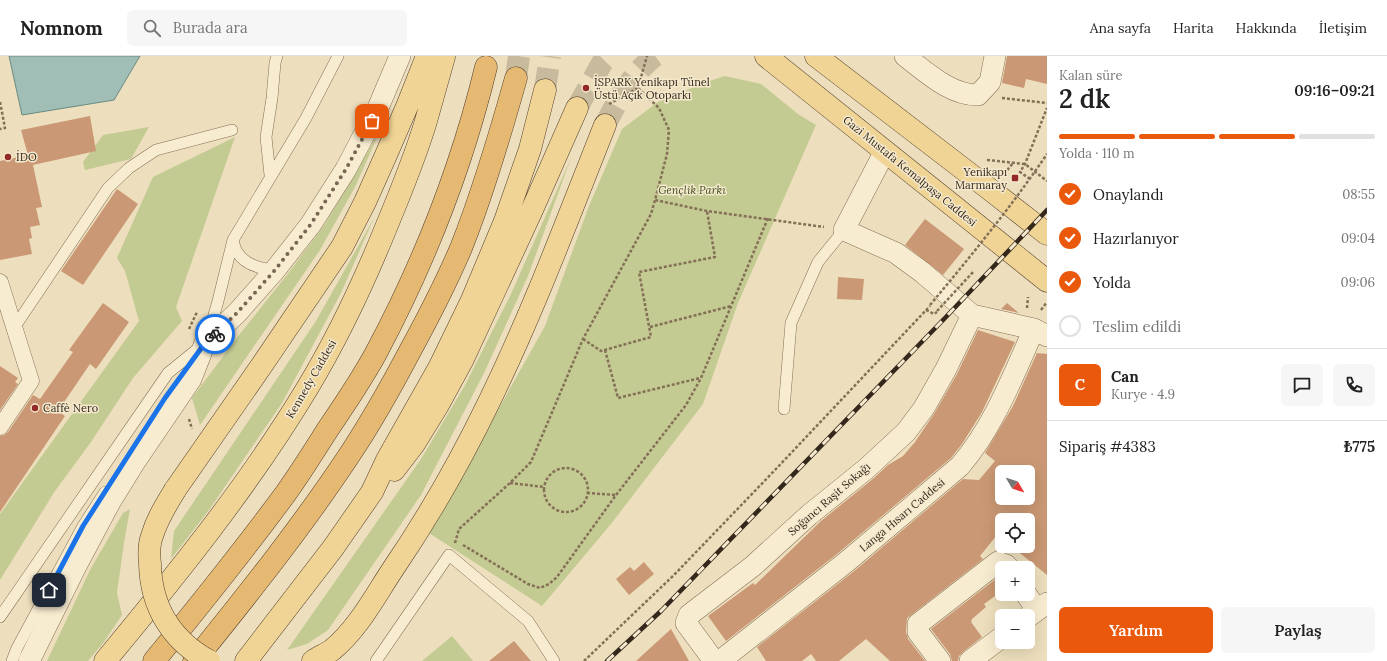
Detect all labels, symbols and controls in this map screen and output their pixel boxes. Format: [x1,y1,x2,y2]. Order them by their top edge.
search box [127,10,407,46]
text: Nomnom [20,16,103,40]
icon: search [141,17,163,39]
text: Burada ara [173,18,248,37]
text: Ana sayfa [1090,19,1151,37]
text: Harita [1173,19,1214,37]
text: Hakkında [1236,19,1297,37]
text: İletişim [1319,19,1367,37]
text: Kalan süre [1059,67,1123,84]
place label: İSPARK Yenikapı Tünel Üstü Açık Otoparkı [594,74,710,102]
text: 09:16–09:21 [1294,81,1375,100]
text: 2 dk [1059,82,1110,115]
marker: İSPARK Yenikapı Tünel Üstü Açık Otoparkı [581,83,591,93]
pin [355,104,389,138]
icon: bag [361,110,383,132]
street label: Gazi Mustafa Kemalpaşa Caddesi [840,113,980,229]
text: Yolda · 110 m [1059,145,1135,162]
place label: İDO [16,149,37,164]
marker: İDO [3,152,13,162]
place label: Yenikapı Marmaray [955,165,1007,192]
marker: Yenikapı Marmaray [1010,173,1020,183]
park label: Gençlik Parkı [658,183,726,197]
icon: check [1059,183,1081,205]
text: Onaylandı [1093,185,1164,204]
text: 08:55 [1342,186,1375,203]
icon: check [1059,227,1081,249]
text: Hazırlanıyor [1093,229,1179,248]
text: 09:04 [1341,230,1375,247]
icon: check [1059,271,1081,293]
text: Yolda [1093,273,1131,292]
text: 09:06 [1341,274,1375,291]
courier [195,314,235,354]
text: Teslim edildi [1093,317,1181,336]
icon: bike [204,323,226,345]
street label: Kennedy Caddesi [283,337,339,421]
button: chat [1281,364,1323,406]
button: phone [1333,364,1375,406]
text: Can [1111,367,1139,386]
text: C [1075,375,1085,394]
text: Kurye · 4.9 [1111,386,1175,403]
place label: Caffè Nero [43,401,98,415]
marker: Caffè Nero [30,403,40,413]
text: Sipariş #4383 [1059,437,1156,456]
text: ₺775 [1344,437,1375,456]
street label: Soğancı Raşit Sokağı [785,459,873,539]
north arrow [995,465,1035,505]
map controls [995,465,1035,649]
street label: Langa Hısarı Caddesi [856,475,948,555]
button: locate [995,513,1035,553]
button: + [995,561,1035,601]
pin [32,573,66,607]
icon: home [38,579,60,601]
button: Yardım [1059,607,1213,653]
button: Paylaş [1221,607,1375,653]
button: − [995,609,1035,649]

